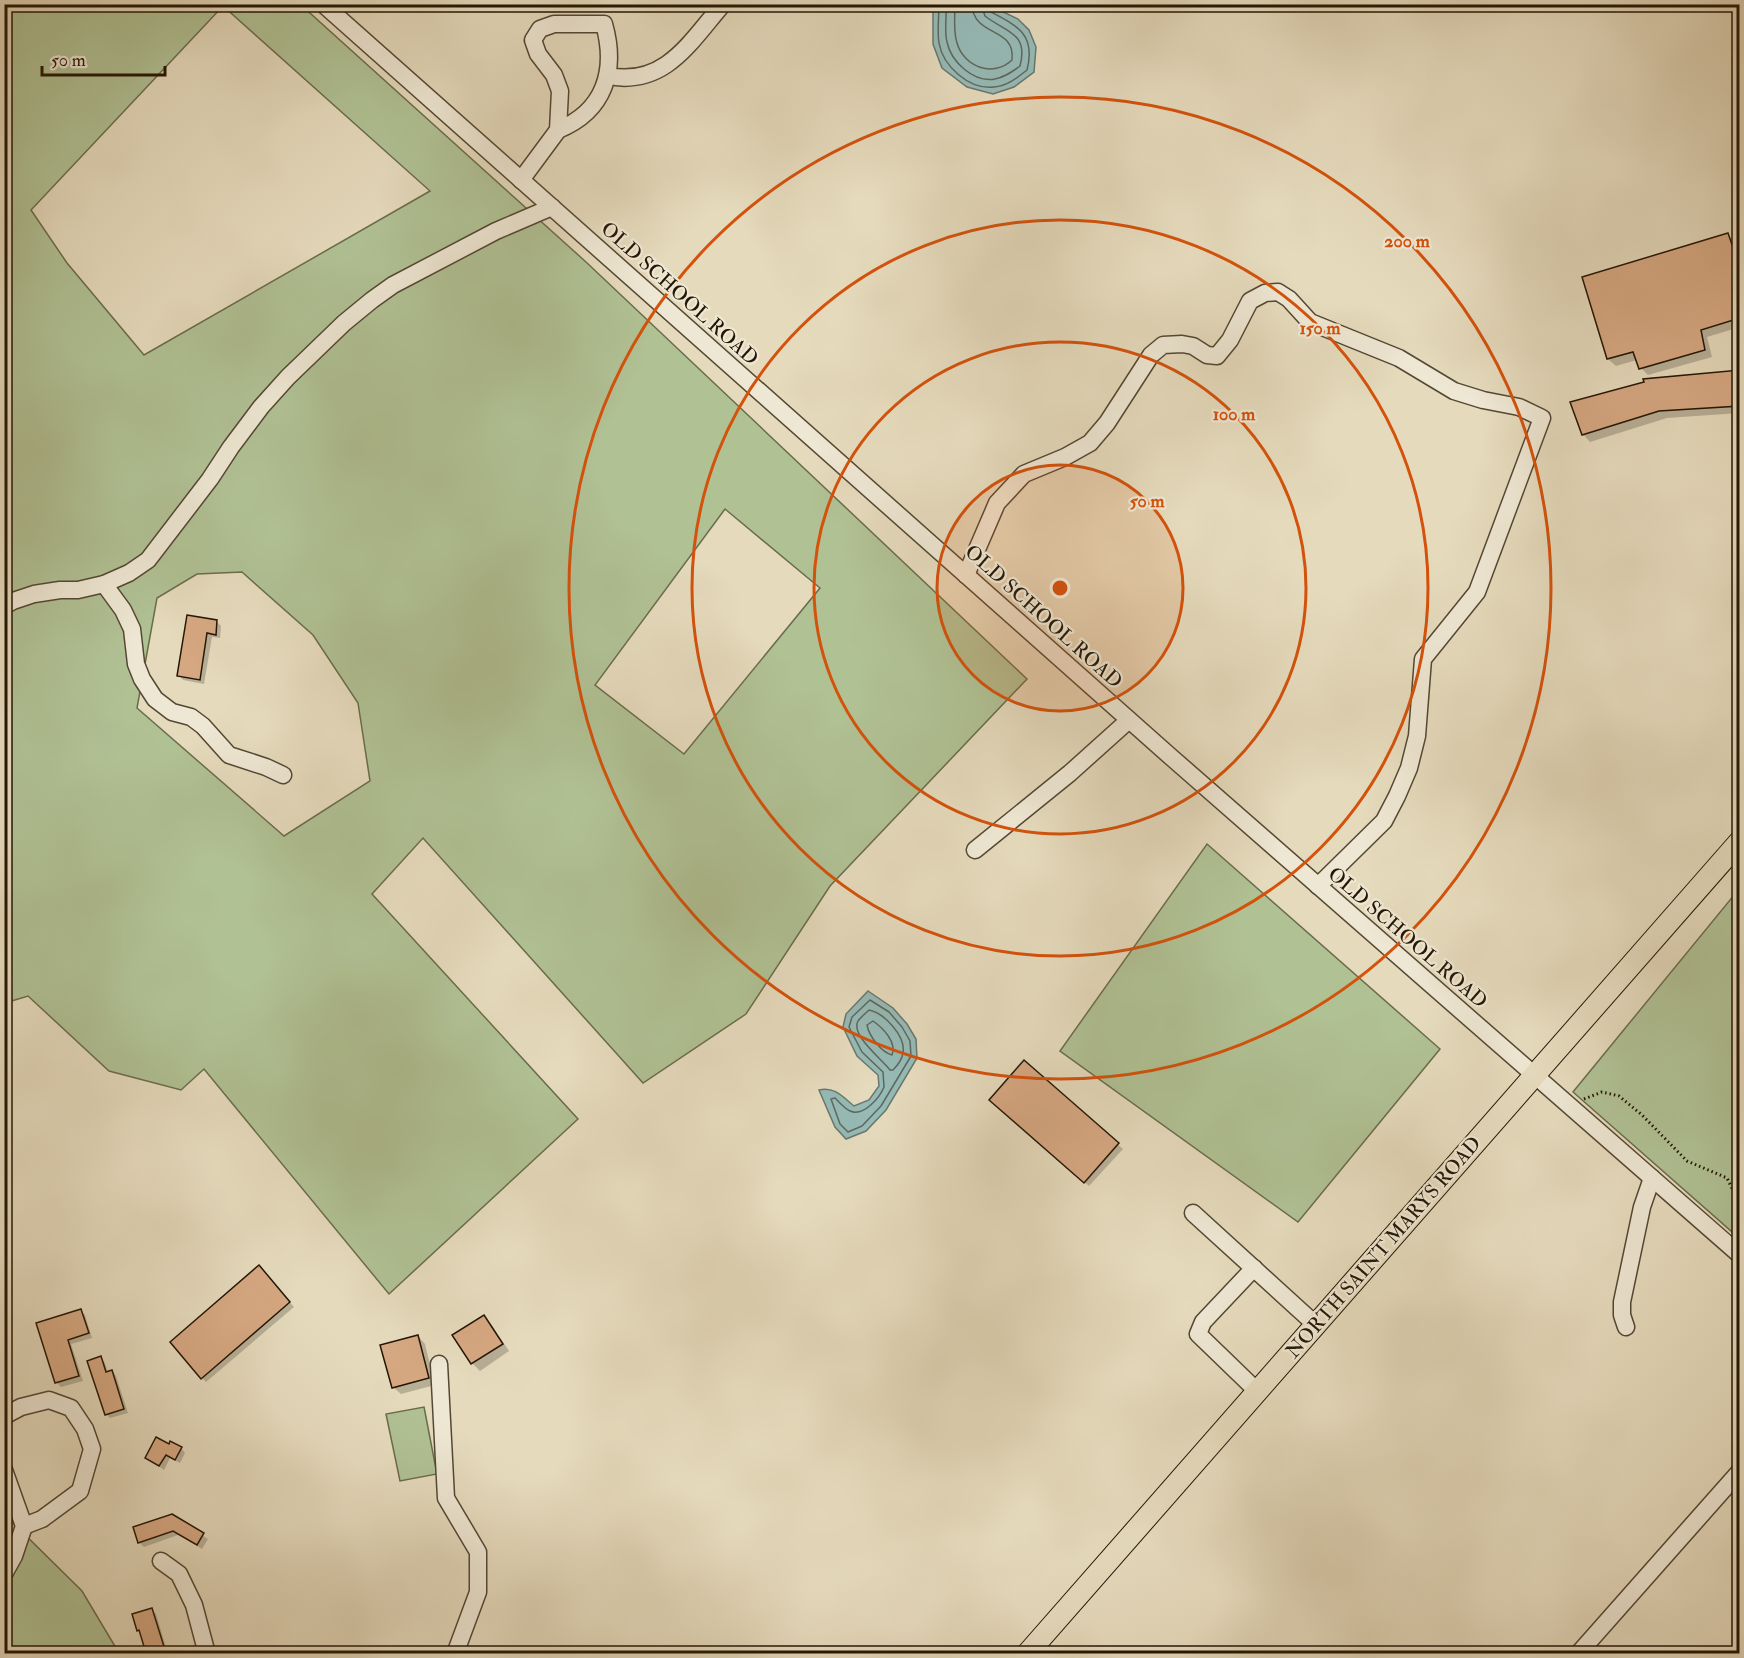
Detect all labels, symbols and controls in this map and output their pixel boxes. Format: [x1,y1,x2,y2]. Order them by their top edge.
scale bar [42,39,165,77]
text: 50 m [51,49,86,72]
street label: OLD SCHOOL ROAD [596,216,764,371]
text: 200 m [1384,230,1431,253]
text: 150 m [1299,317,1342,340]
text: 100 m [1213,403,1256,426]
text: 50 m [1130,490,1165,513]
street label: OLD SCHOOL ROAD [960,539,1128,694]
centre of rings [1050,578,1070,598]
street label: OLD SCHOOL ROAD [1323,861,1493,1013]
street label: NORTH SAINT MARYS ROAD [1280,1131,1487,1363]

